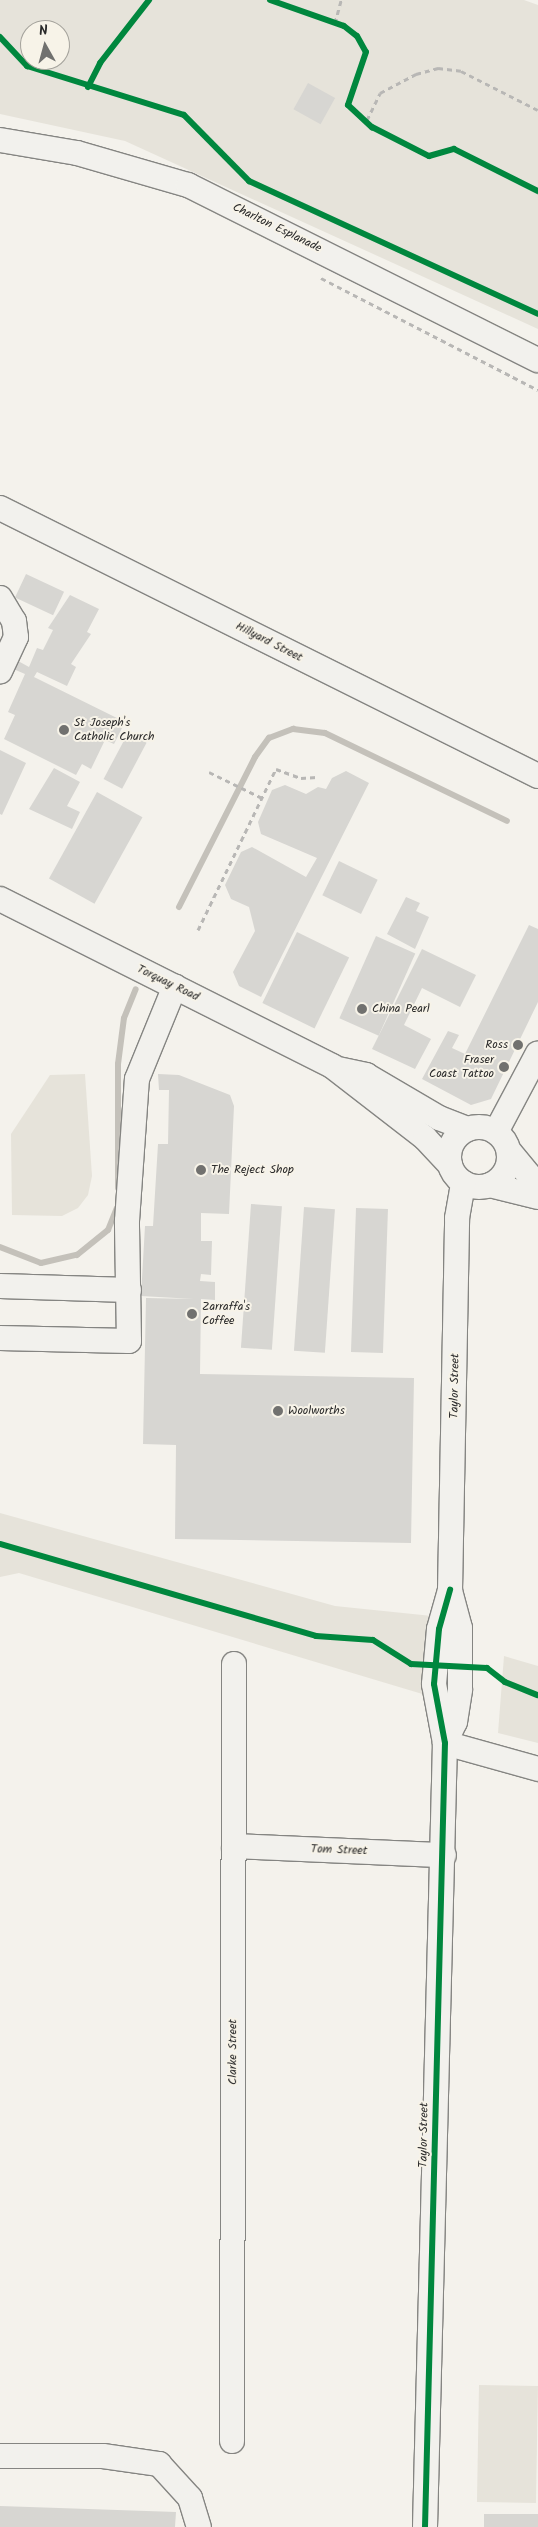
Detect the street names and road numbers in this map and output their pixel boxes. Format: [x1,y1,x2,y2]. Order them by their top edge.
street label: Charlton Esplanade [230,200,324,256]
street label: Hillyard Street [233,619,305,665]
street label: Torquay Road [135,962,201,1004]
street label: Taylor Street [447,1353,463,1419]
street label: Tom Street [310,1842,368,1858]
street label: Clarke Street [226,2019,240,2085]
street label: Taylor Street [416,2102,432,2168]

